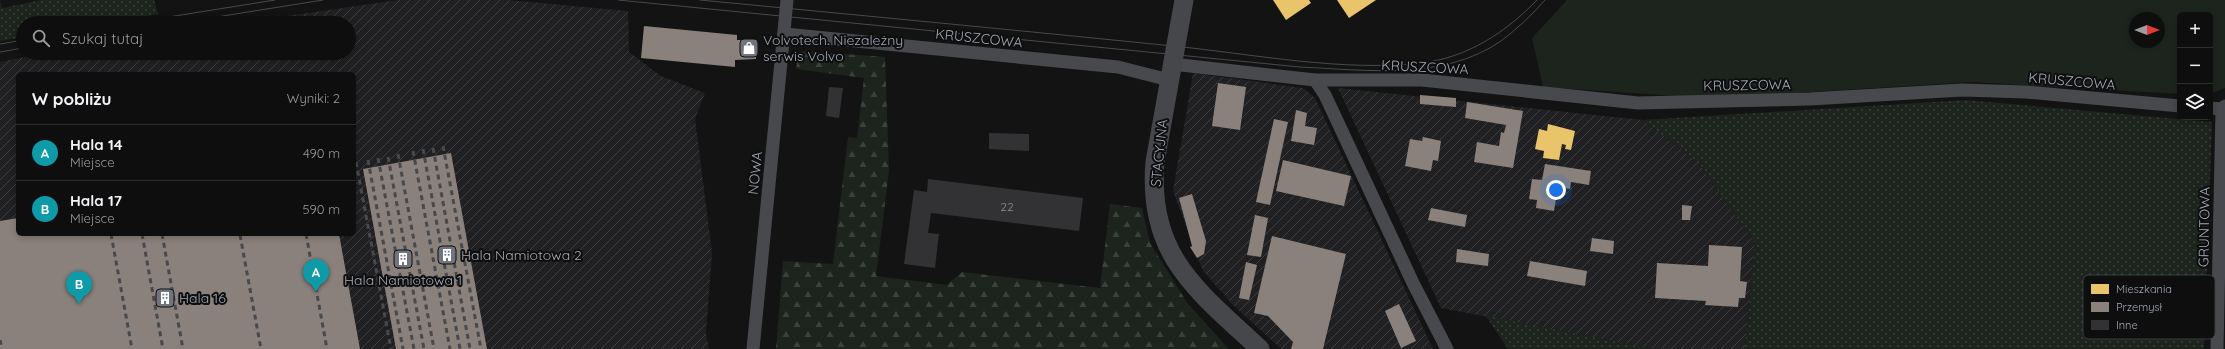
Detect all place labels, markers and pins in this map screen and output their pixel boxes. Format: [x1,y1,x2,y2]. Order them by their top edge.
place label: Volvotech. Niezależny serwis Volvo [763,31,903,65]
shop icon: Volvotech. Niezależny serwis Volvo [738,37,760,59]
building icon: Hala Namiotowa 2 [436,244,458,266]
place label: Hala Namiotowa 2 [461,246,582,264]
building icon: Hala Namiotowa 1 [392,248,414,270]
pin: A [303,259,329,292]
pin: B [66,271,92,304]
place label: Hala Namiotowa 1 [344,271,462,289]
building icon: Hala 16 [154,287,176,309]
place label: Hala 16 [179,289,226,307]

